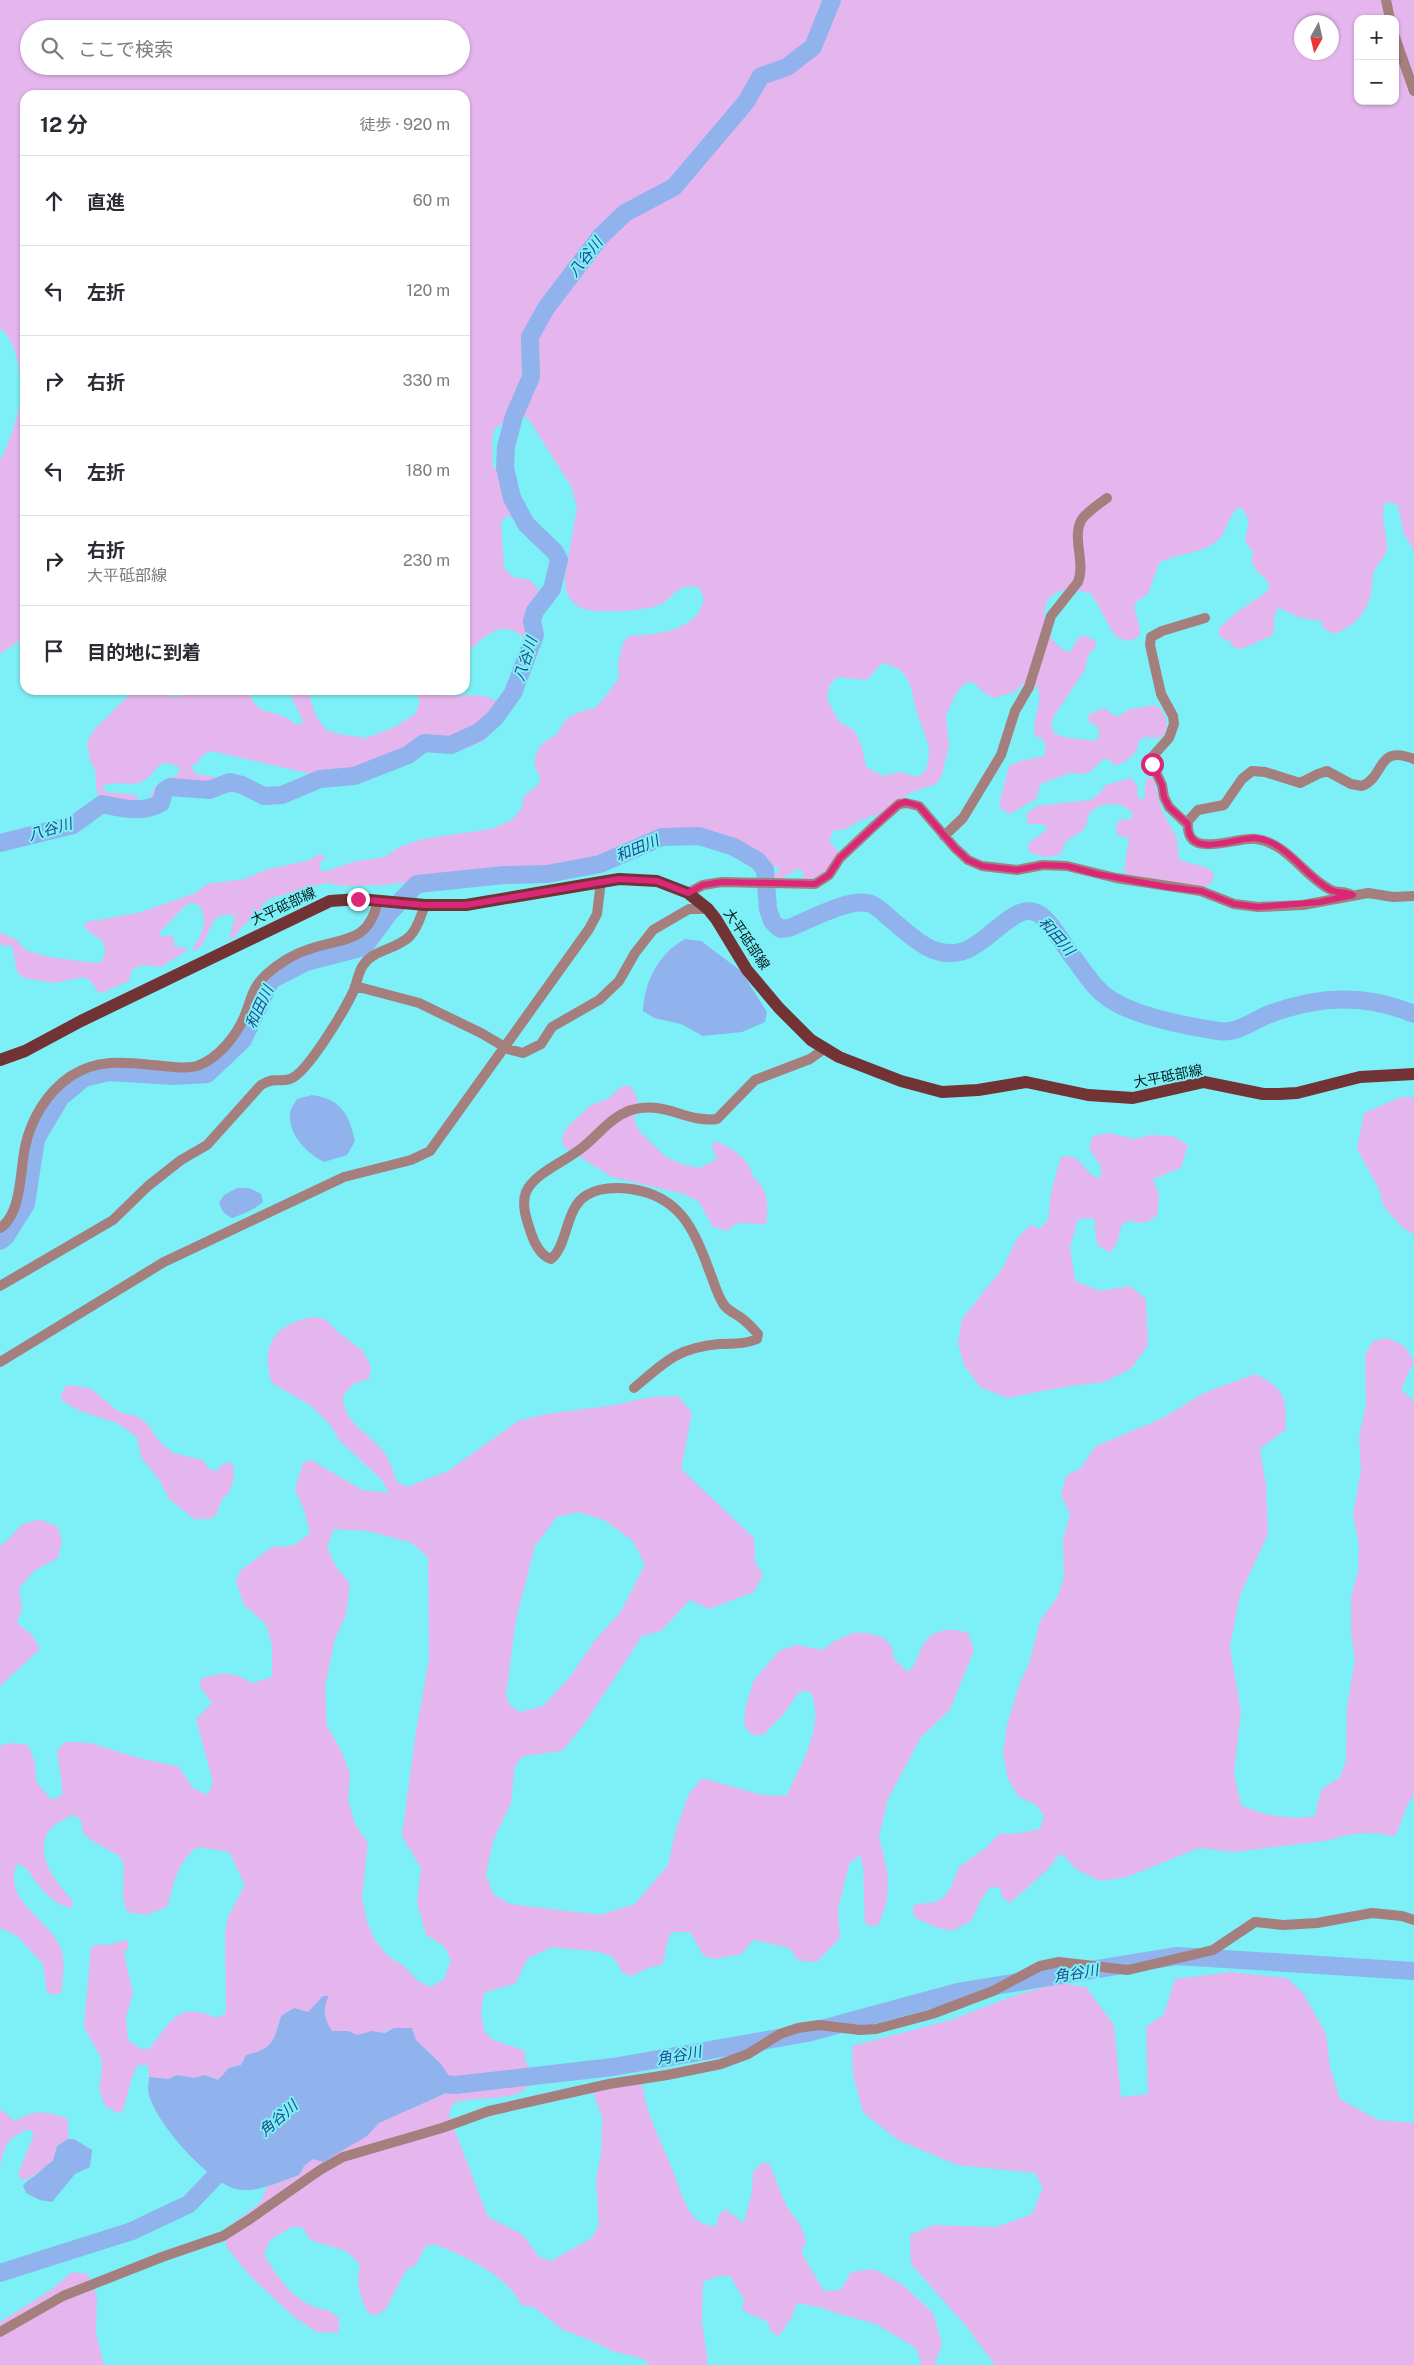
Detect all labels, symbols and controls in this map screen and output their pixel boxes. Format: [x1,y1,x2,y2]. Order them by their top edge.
north arrow [1294,15,1339,60]
map controls [1354,15,1399,105]
button: + [1354,15,1399,60]
search box [20,20,470,75]
icon: search [38,34,66,62]
text: ここで検索 [78,38,173,60]
button: − [1354,60,1399,105]
text: 12 分 [40,112,88,137]
text: 徒歩 · 920 m [360,115,450,134]
icon: ahead [40,187,68,215]
text: 直進 [87,191,125,213]
text: 60 m [413,191,450,210]
water label: 八谷川 [564,232,607,280]
icon: left [40,277,68,305]
text: 左折 [87,281,125,303]
text: 120 m [406,281,450,300]
icon: right [40,367,68,395]
text: 右折 [87,371,125,393]
text: 330 m [403,371,450,390]
icon: left [40,457,68,485]
text: 左折 [87,461,125,483]
text: 180 m [406,461,450,480]
text: 右折 [87,539,125,561]
icon: right [40,547,68,575]
text: 230 m [403,551,450,570]
text: 大平砥部線 [87,566,167,585]
water label: 八谷川 [510,633,541,683]
icon: arrive [40,637,68,665]
text: 目的地に到着 [87,641,201,663]
route start [1141,753,1164,776]
water label: 八谷川 [26,814,76,843]
water label: 和田川 [613,831,663,864]
street label: 大平砥部線 [248,884,318,928]
route end [347,888,370,911]
street label: 大平砥部線 [721,906,773,972]
water label: 和田川 [1036,913,1079,960]
water label: 和田川 [242,981,277,1031]
street label: 大平砥部線 [1132,1061,1204,1091]
water label: 角谷川 [1052,1961,1102,1985]
water label: 角谷川 [655,2042,705,2067]
water label: 角谷川 [255,2096,302,2139]

